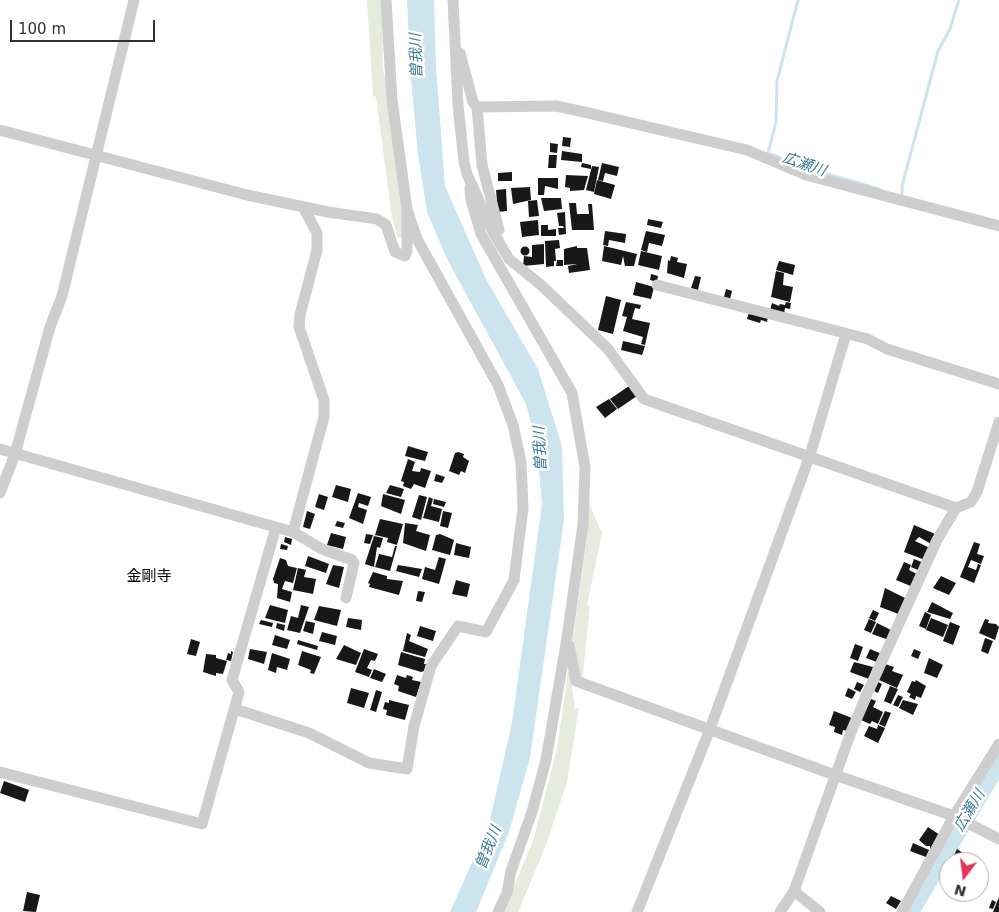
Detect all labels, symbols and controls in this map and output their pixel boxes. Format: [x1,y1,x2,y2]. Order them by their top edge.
scale bar [12,10,158,42]
text: 100 m [18,20,66,38]
water label: 曽我川 [407,33,427,79]
water label: 広瀬川 [780,149,828,181]
water label: 曽我川 [531,426,551,472]
district label: 金剛寺 [127,568,171,586]
water label: 広瀬川 [951,787,989,835]
water label: 曽我川 [472,824,506,872]
north arrow [939,852,989,902]
text: N [953,881,968,900]

